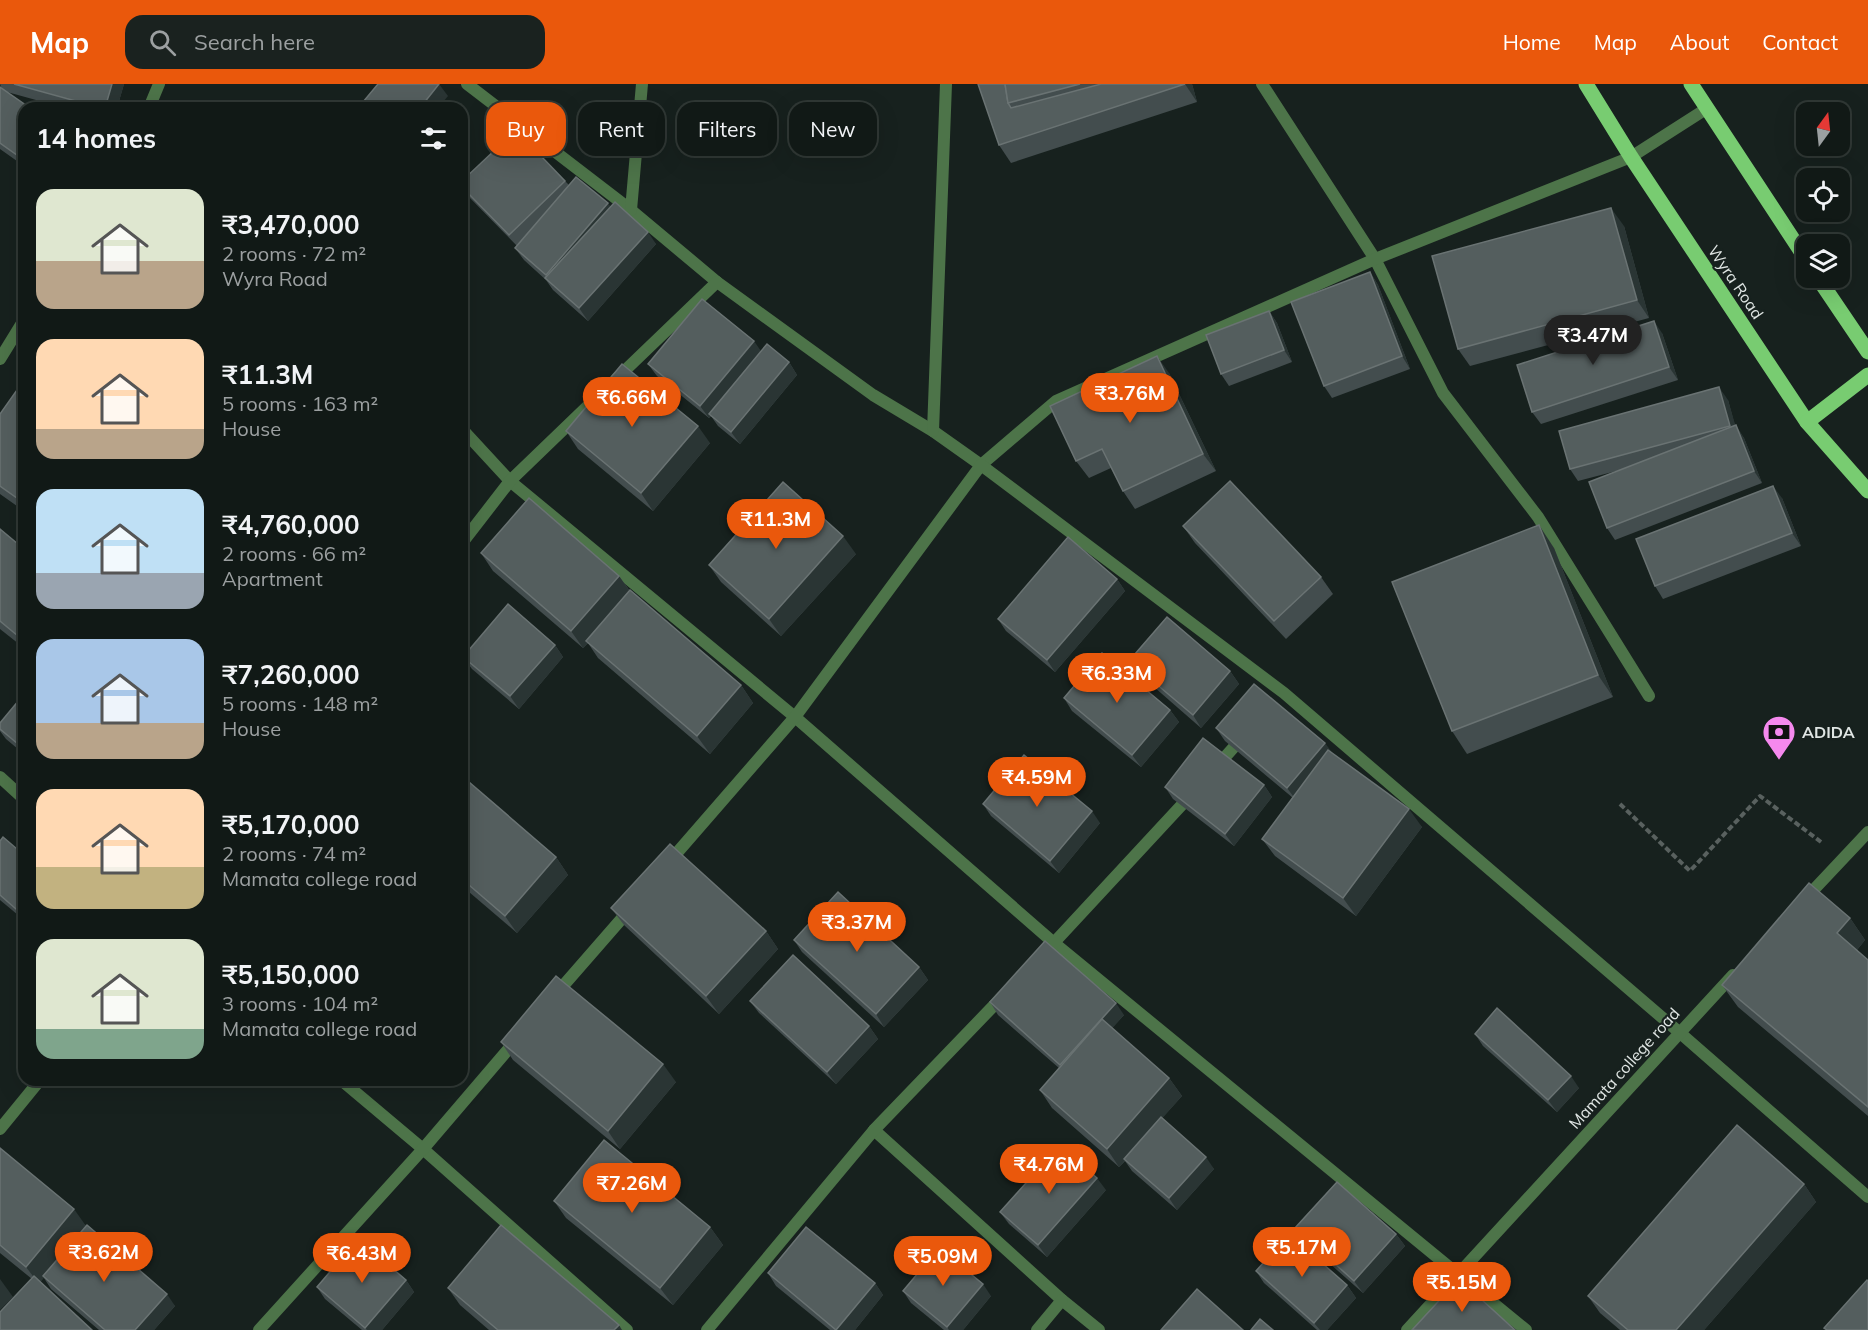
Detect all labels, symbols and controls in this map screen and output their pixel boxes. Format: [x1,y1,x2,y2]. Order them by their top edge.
search box [125,15,545,69]
text: Map [30,25,89,60]
icon: search [146,26,179,59]
text: Search here [194,28,315,56]
text: Home [1503,29,1561,55]
text: Map [1594,29,1637,55]
text: About [1670,29,1729,55]
text: Contact [1762,29,1838,55]
chip: Buy [486,102,566,156]
chip: Rent [578,102,665,156]
chip: Filters [677,102,777,156]
chip: New [789,102,877,156]
north arrow [1796,102,1850,156]
map controls [1796,102,1850,288]
text: 14 homes [36,122,156,155]
icon: filters [417,122,450,155]
button: locate [1796,168,1850,222]
text: ₹3,470,000 [222,208,360,241]
icon: home [84,213,156,285]
button: layers [1796,234,1850,288]
text: 2 rooms · 72 m² [222,241,366,266]
street label: Wyra Road [1704,241,1768,323]
text: Wyra Road [222,266,328,291]
pin: ₹3.47M [1544,315,1642,366]
text: ₹3.47M [1558,322,1628,347]
text: ₹11.3M [222,358,313,391]
icon: home [84,363,156,435]
pin: ₹3.76M [1081,373,1179,424]
pin: ₹6.66M [583,377,681,428]
text: ₹3.76M [1095,380,1165,405]
text: ₹6.66M [597,384,667,409]
text: 5 rooms · 163 m² [222,391,378,416]
text: House [222,416,281,441]
pin: ₹11.3M [727,499,825,550]
text: ₹11.3M [741,506,811,531]
text: ₹4,760,000 [222,508,360,541]
icon: home [84,513,156,585]
text: 2 rooms · 66 m² [222,541,366,566]
text: Apartment [222,566,323,591]
pin: ₹6.33M [1068,653,1166,704]
text: ₹7,260,000 [222,658,360,691]
text: ₹6.33M [1082,660,1152,685]
icon: home [84,663,156,735]
text: 5 rooms · 148 m² [222,691,378,716]
bank icon: ADIDA [1761,714,1797,761]
text: House [222,716,281,741]
place label: ADIDA [1802,722,1855,742]
pin: ₹4.59M [988,757,1086,808]
text: ₹4.59M [1002,764,1072,789]
text: ₹5,170,000 [222,808,360,841]
icon: home [84,813,156,885]
text: 2 rooms · 74 m² [222,841,366,866]
text: Mamata college road [222,866,417,891]
pin: ₹3.37M [808,902,906,953]
text: ₹3.37M [822,909,892,934]
text: ₹5,150,000 [222,958,360,991]
icon: home [84,963,156,1035]
text: 3 rooms · 104 m² [222,991,378,1016]
street label: Mamata college road [1564,1003,1684,1133]
text: Mamata college road [222,1016,417,1041]
pin: ₹4.76M [1000,1144,1098,1195]
text: ₹4.76M [1014,1151,1084,1176]
pin: ₹7.26M [583,1163,681,1214]
text: ₹7.26M [597,1170,667,1195]
pin: ₹5.17M [1253,1227,1351,1278]
pin: ₹3.62M [55,1232,153,1283]
pin: ₹6.43M [313,1233,411,1284]
text: ₹5.17M [1267,1234,1337,1259]
pin: ₹5.09M [894,1236,992,1287]
text: ₹3.62M [69,1239,139,1264]
text: ₹6.43M [327,1240,397,1265]
text: ₹5.09M [908,1243,978,1268]
pin: ₹5.15M [1413,1262,1511,1313]
text: ₹5.15M [1427,1269,1497,1294]

